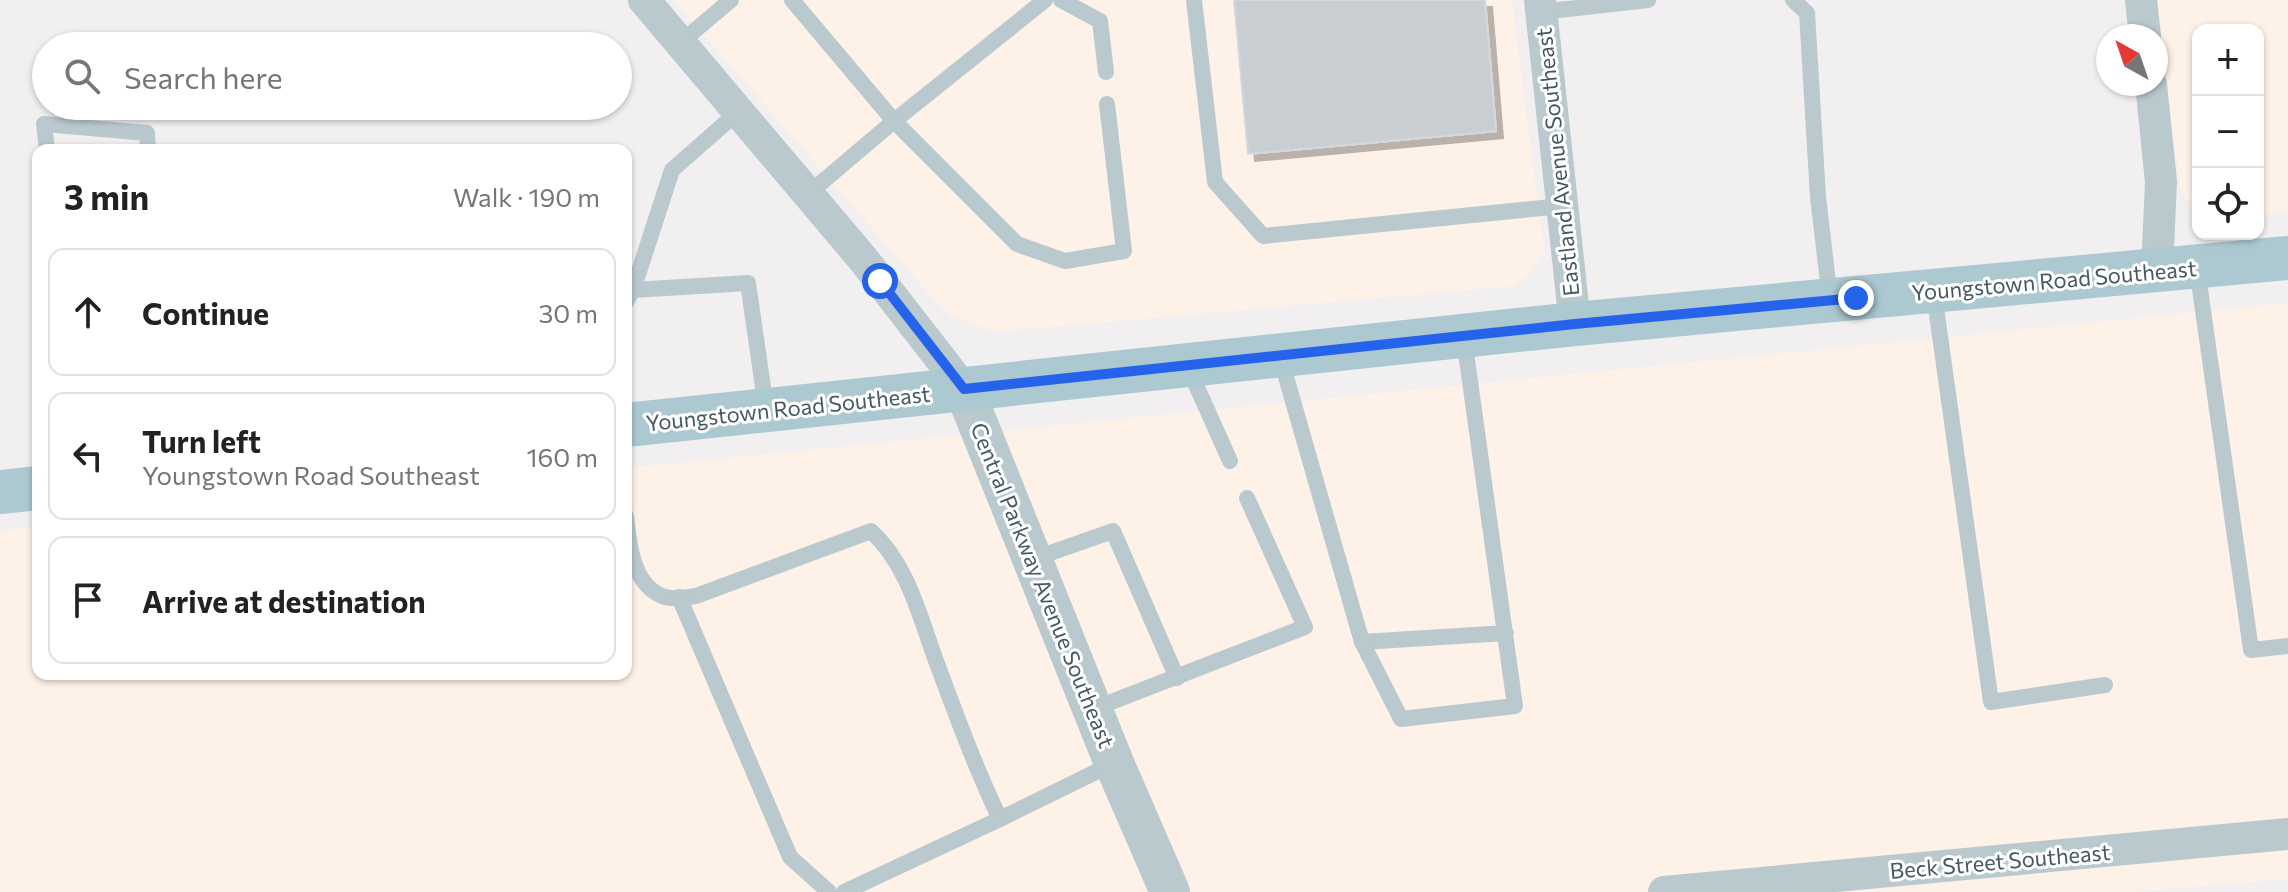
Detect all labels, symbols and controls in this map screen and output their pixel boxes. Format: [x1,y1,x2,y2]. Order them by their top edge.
north arrow [2096,24,2168,96]
map controls [2192,24,2264,240]
button: + [2192,24,2264,96]
street label: Eastland Avenue Southeast [1529,26,1585,298]
search box [32,32,632,120]
icon: search [60,54,104,98]
text: Search here [124,58,283,95]
button: − [2192,96,2264,168]
button: locate [2192,168,2264,240]
text: 3 min [64,175,149,217]
text: Walk · 190 m [453,181,600,212]
street label: Youngstown Road Southeast [1910,254,2198,306]
route start [862,263,898,299]
route end [1838,280,1874,316]
icon: ahead [66,290,110,334]
text: Continue [142,294,269,331]
text: 30 m [539,297,598,328]
street label: Youngstown Road Southeast [644,380,932,436]
street label: Central Parkway Avenue Southeast [965,419,1121,751]
text: Turn left [142,422,261,459]
icon: left [66,434,110,478]
text: 160 m [526,441,598,472]
text: Youngstown Road Southeast [142,459,480,490]
icon: arrive [66,578,110,622]
text: Arrive at destination [142,582,426,619]
street label: Beck Street Southeast [1889,838,2111,884]

